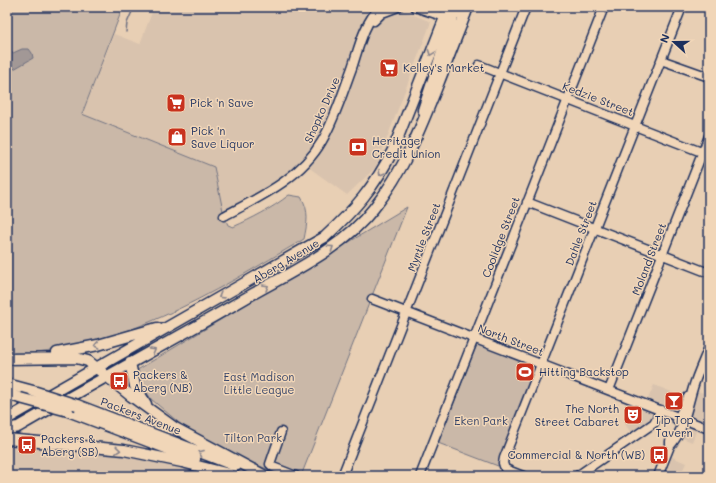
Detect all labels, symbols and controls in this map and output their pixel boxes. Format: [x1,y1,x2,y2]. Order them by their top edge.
north arrow [654,22,694,62]
text: N [656,32,673,45]
one-way arrow [428,49,436,57]
supermarket icon: Kelley's Market [378,57,400,79]
place label: Kelley's Market [403,60,485,75]
street label: Shopko Drive [300,74,343,145]
street label: Kedzie Street [560,78,636,119]
supermarket icon: Pick 'n Save [165,92,187,114]
place label: Pick 'n Save [190,95,254,110]
place label: Pick 'n Save Liquor [191,123,254,151]
shop icon: Pick 'n Save Liquor [166,126,188,148]
place label: Heritage Credit Union [372,133,440,161]
bank icon: Heritage Credit Union [347,136,369,158]
one-way arrow [378,169,386,176]
street label: Coolidge Street [478,194,523,280]
street label: Dahle Street [561,198,600,268]
street label: Myrtle Street [403,200,444,274]
street label: Moland Street [628,220,669,297]
street label: Aberg Avenue [250,235,322,286]
one-way arrow [327,245,334,253]
one-way arrow [262,285,269,292]
one-way arrow [218,292,225,299]
street label: North Street [476,320,547,359]
one-way arrow [94,340,101,349]
one-way arrow [148,348,156,355]
sports icon: Hitting Backstop [514,361,536,383]
place label: Hitting Backstop [539,364,629,379]
place label: Packers & Aberg (NB) [133,367,193,395]
park label: East Madison Little League [224,369,294,397]
bus stop icon: Packers & Aberg (NB) [108,370,130,392]
bar icon: Tip Top Tavern [663,390,685,412]
street label: Packers Avenue [99,393,184,438]
place label: The North Street Cabaret [535,401,619,429]
theatre icon: The North Street Cabaret [622,404,644,426]
place label: Tip Top Tavern [654,412,694,440]
park label: Eken Park [454,413,508,428]
park label: Tilton Park [224,430,282,445]
place label: Packers & Aberg (SB) [41,431,99,459]
bus stop icon: Packers & Aberg (SB) [16,434,38,456]
bus stop icon: Commercial & North (WB) [648,444,670,466]
one-way arrow [115,445,121,454]
place label: Commercial & North (WB) [508,447,645,462]
one-way arrow [198,449,205,457]

